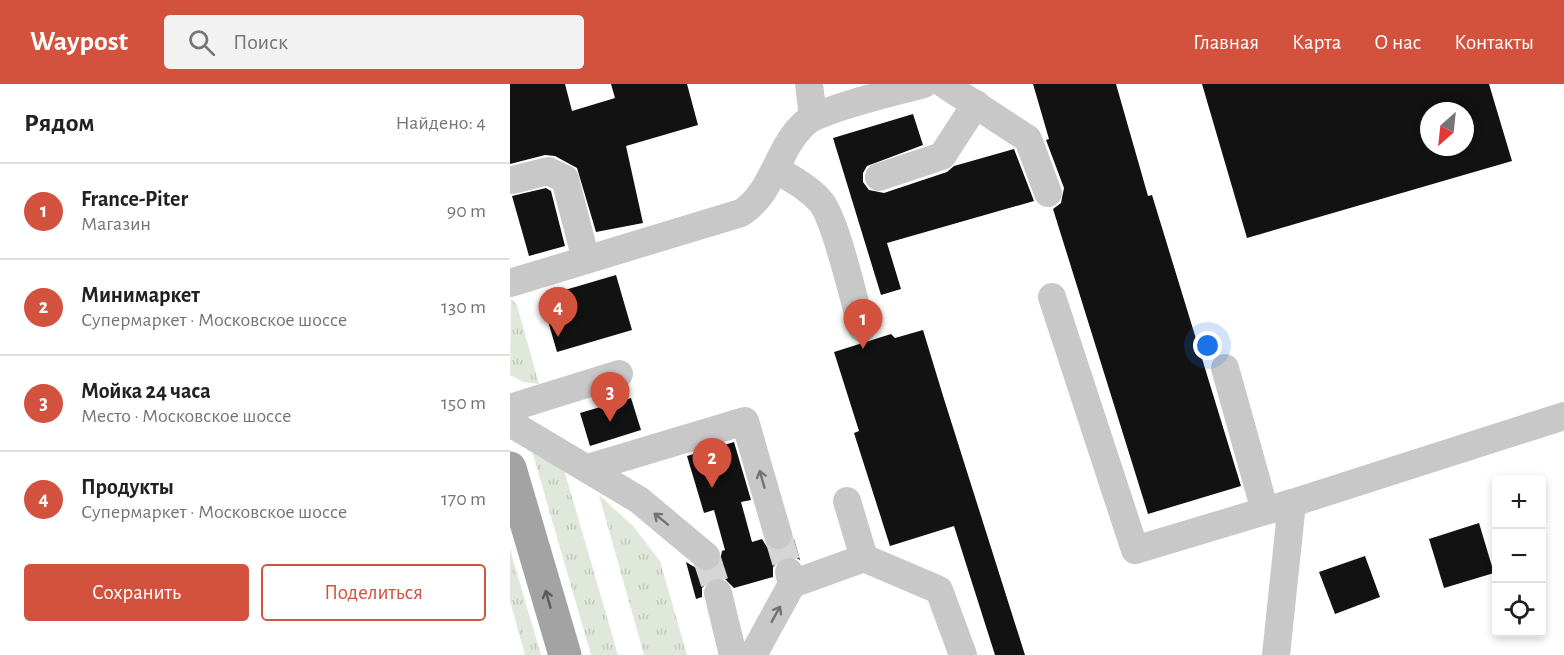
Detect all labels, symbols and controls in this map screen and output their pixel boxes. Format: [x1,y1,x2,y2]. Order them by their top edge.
search box [164,15,584,69]
icon: search [185,26,218,59]
text: Waypost [30,28,128,56]
text: Поиск [233,31,288,53]
text: Главная [1193,32,1259,53]
text: Карта [1292,32,1341,53]
text: О нас [1374,32,1421,53]
text: Контакты [1454,32,1534,53]
north arrow [1420,102,1474,156]
text: Рядом [24,110,95,136]
text: Найдено: 4 [396,113,486,133]
text: France-Piter [81,188,188,210]
text: 1 [40,201,47,221]
text: 90 m [447,201,486,221]
text: Магазин [81,214,151,234]
text: Минимаркет [81,284,200,306]
pin: 4 [538,288,578,337]
text: 2 [39,297,48,317]
text: 130 m [441,297,486,317]
pin: 1 [844,300,882,349]
text: Супермаркет · Московское шоссе [81,310,347,330]
your location [1193,331,1222,360]
pin: 3 [590,372,630,422]
text: Мойка 24 часа [81,380,211,402]
text: 3 [39,393,48,413]
text: 150 m [441,393,486,413]
text: Место · Московское шоссе [81,406,291,426]
pin: 2 [692,438,732,488]
one-way arrow [756,469,767,488]
map controls [1492,475,1546,637]
button: + [1492,475,1546,529]
text: Продукты [81,476,174,498]
text: 4 [38,489,49,509]
text: 170 m [441,489,486,509]
text: Супермаркет · Московское шоссе [81,502,347,522]
one-way arrow [653,512,669,525]
button: − [1492,529,1546,583]
button: Сохранить [24,564,249,621]
button: Поделиться [261,564,486,621]
button: locate [1492,583,1546,637]
one-way arrow [542,590,553,609]
one-way arrow [770,606,782,623]

